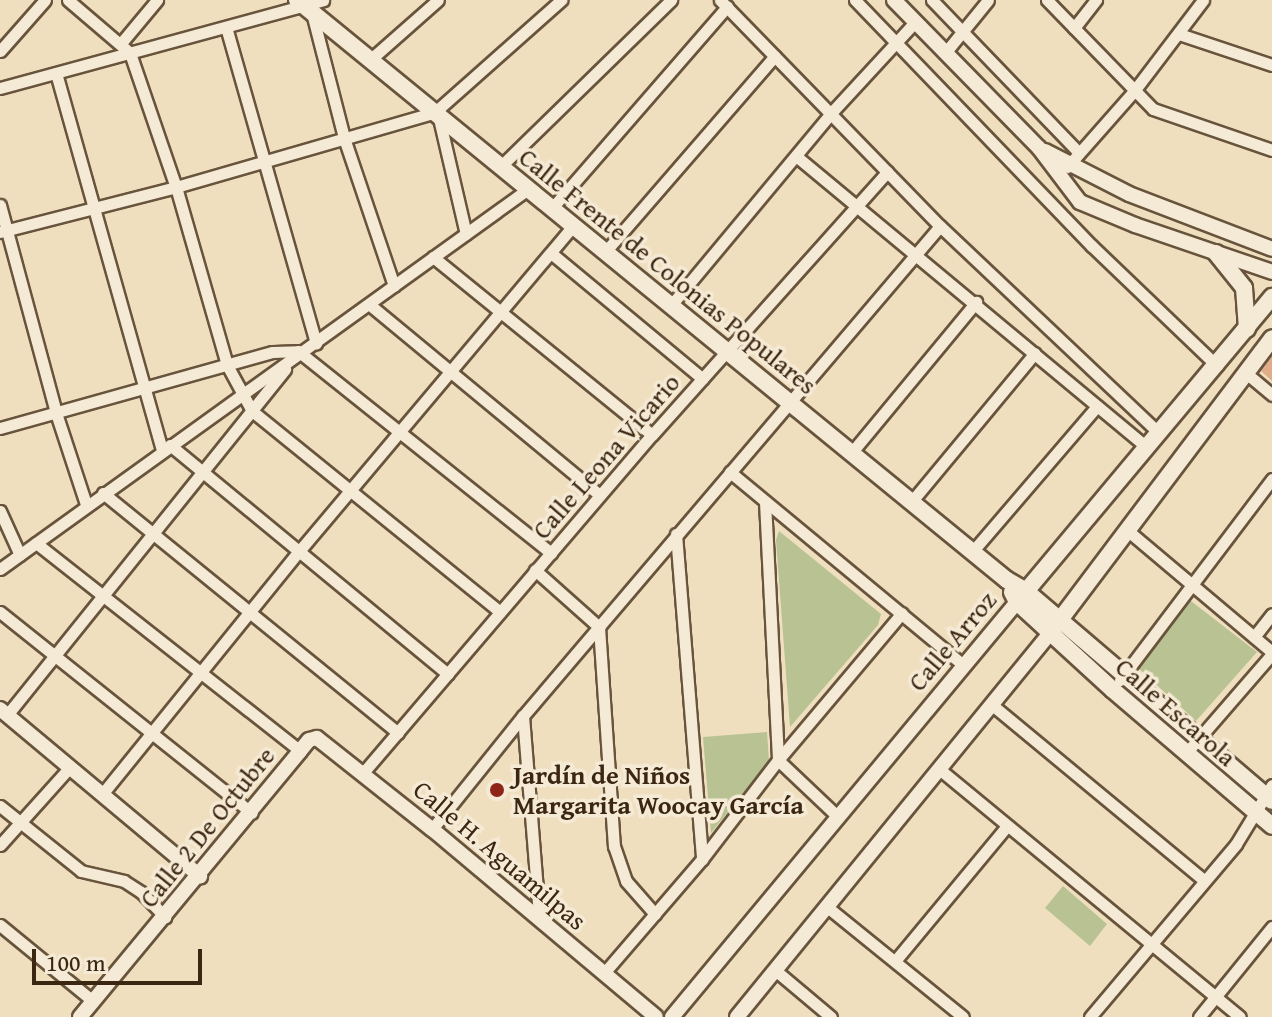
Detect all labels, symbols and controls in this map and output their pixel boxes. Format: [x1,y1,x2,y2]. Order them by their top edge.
street label: Calle Frente de Colonias Populares [513,141,823,401]
street label: Calle Leona Vicario [526,367,686,545]
street label: Calle Arroz [901,585,1003,697]
street label: Calle Escarola [1109,651,1243,773]
street label: Calle 2 De Octubre [133,740,281,914]
place label: Jardín de Niños Margarita Woocay García [513,759,804,820]
street label: Calle H. Aguamilpas [407,774,593,936]
marker: Jardín de Niños Margarita Woocay García [488,781,506,799]
scale bar [36,933,206,983]
text: 100 m [46,945,106,980]

